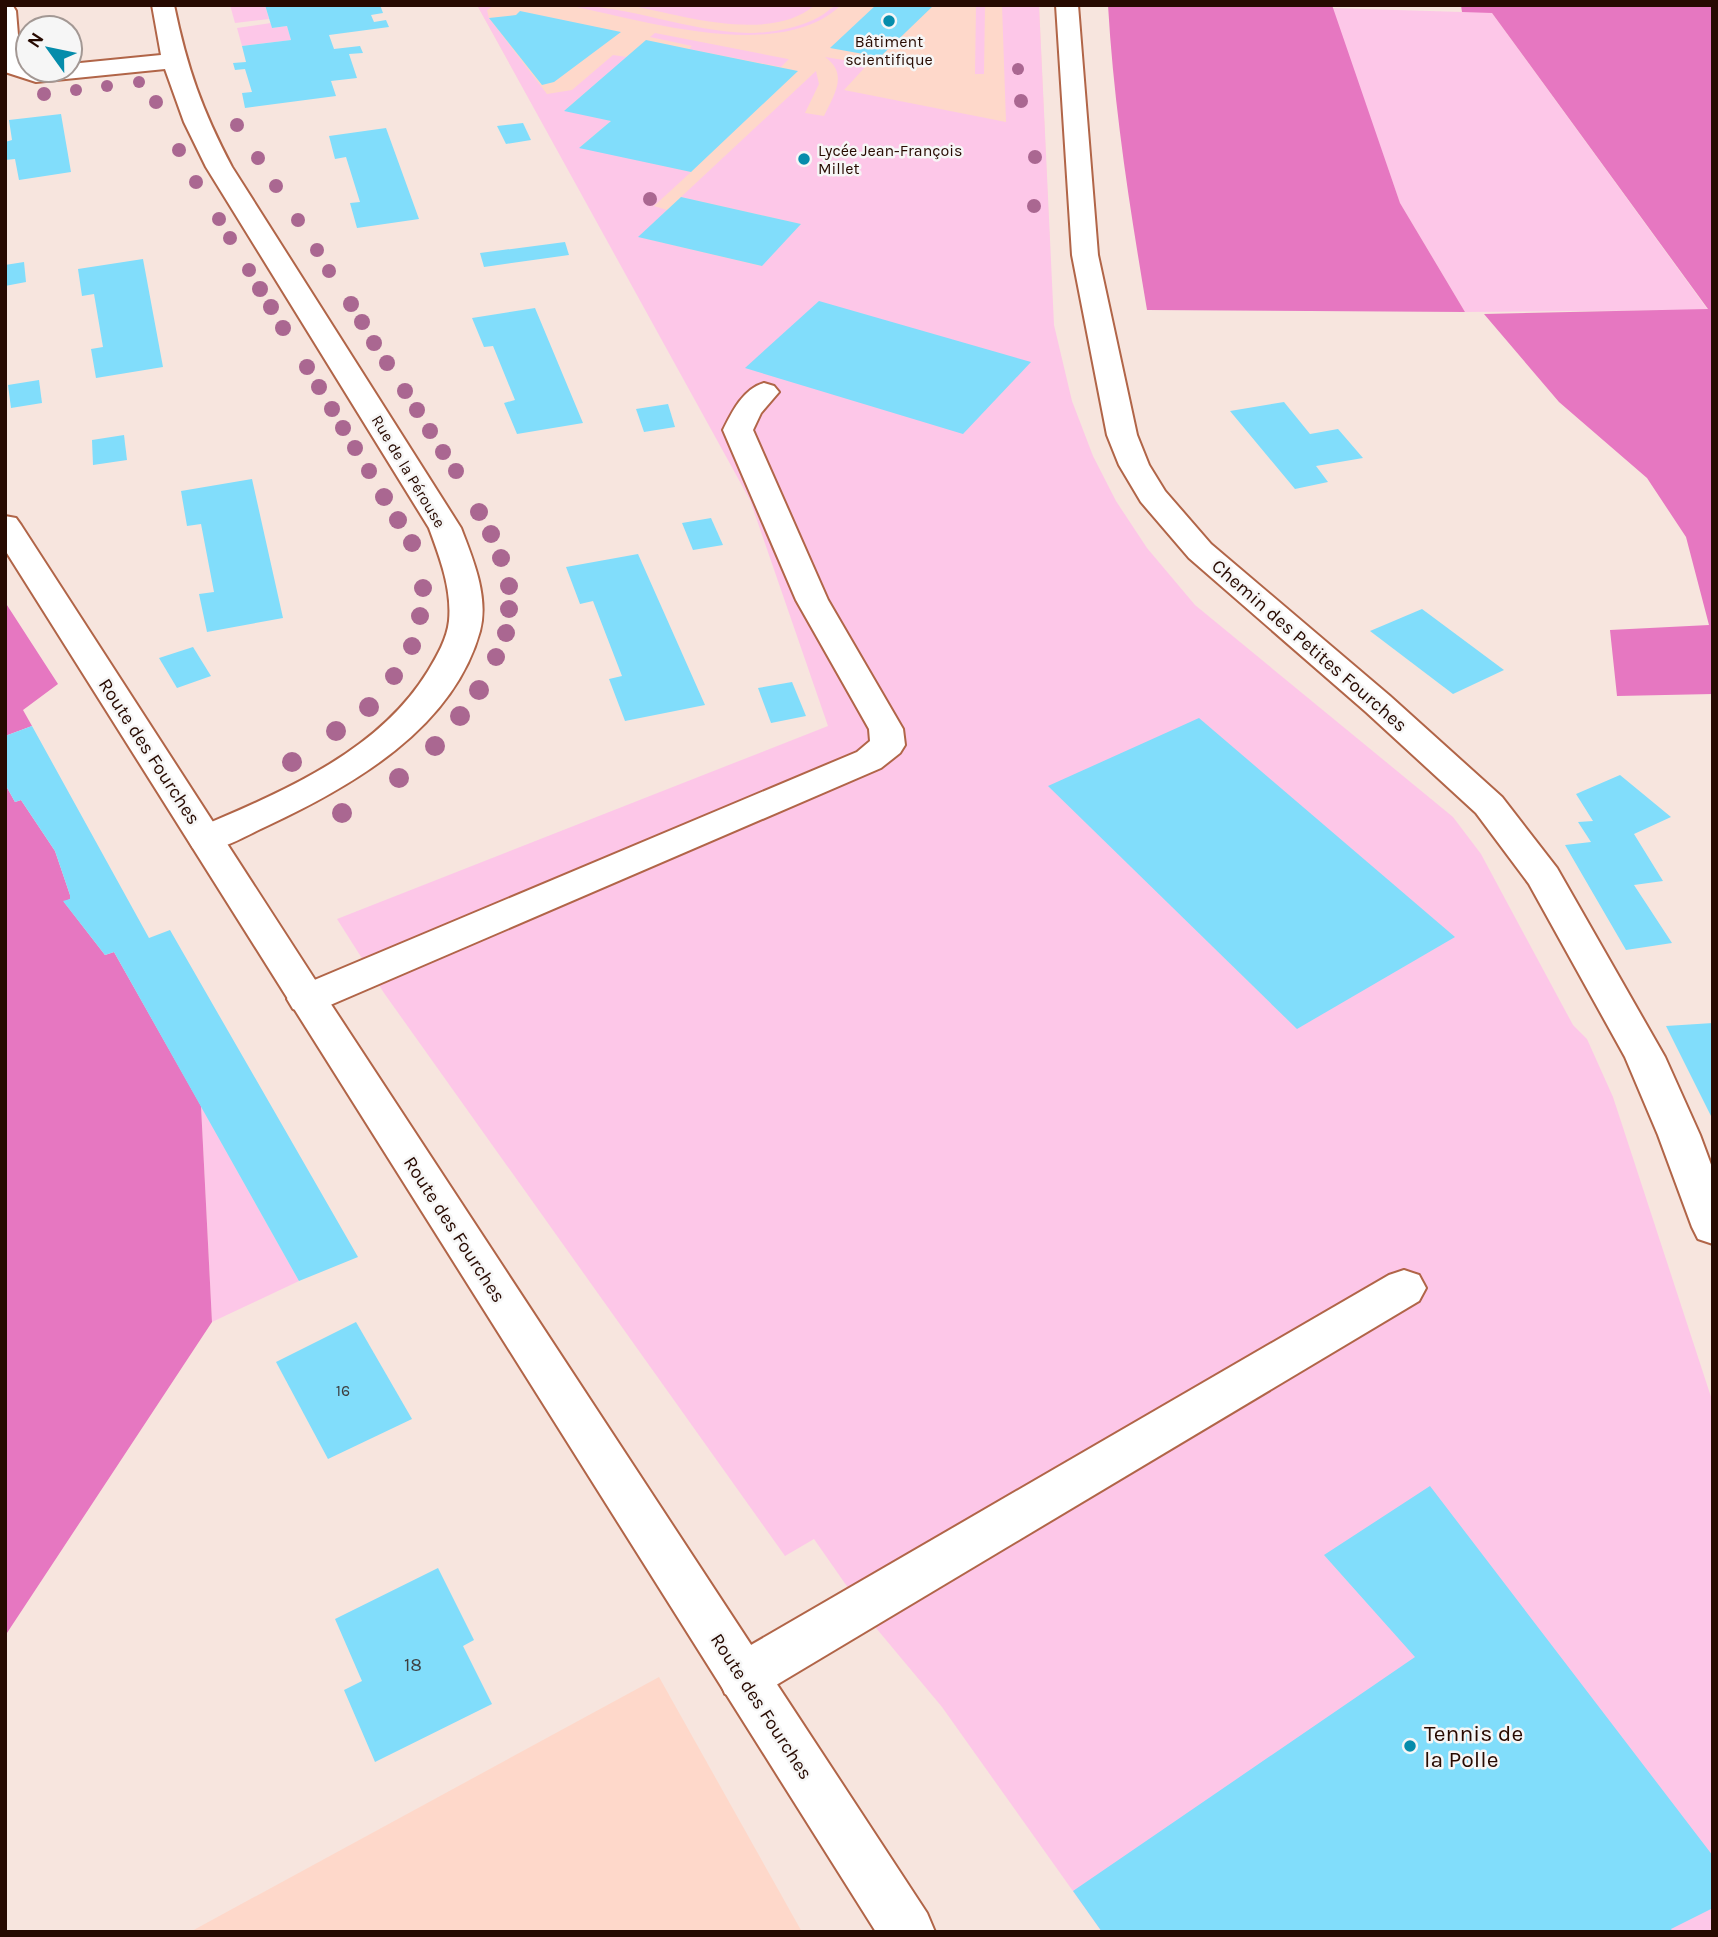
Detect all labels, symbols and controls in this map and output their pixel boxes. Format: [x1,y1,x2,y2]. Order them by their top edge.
marker: Bâtiment scientifique [881,13,897,29]
north arrow [14,14,84,84]
text: N [23,29,49,52]
place label: Bâtiment scientifique [845,32,933,69]
place label: Lycée Jean-François Millet [818,141,962,178]
marker: Lycée Jean-François Millet [796,151,812,167]
street label: Rue de la Pérouse [367,412,450,531]
street label: Chemin des Petites Fourches [1207,555,1411,737]
street label: Route des Fourches [94,674,205,829]
street label: Route des Fourches [399,1152,510,1307]
house number: 16 [336,1381,350,1400]
street label: Route des Fourches [706,1629,817,1784]
house number: 18 [404,1654,422,1676]
place label: Tennis de la Polle [1424,1720,1523,1773]
marker: Tennis de la Polle [1402,1738,1418,1754]

